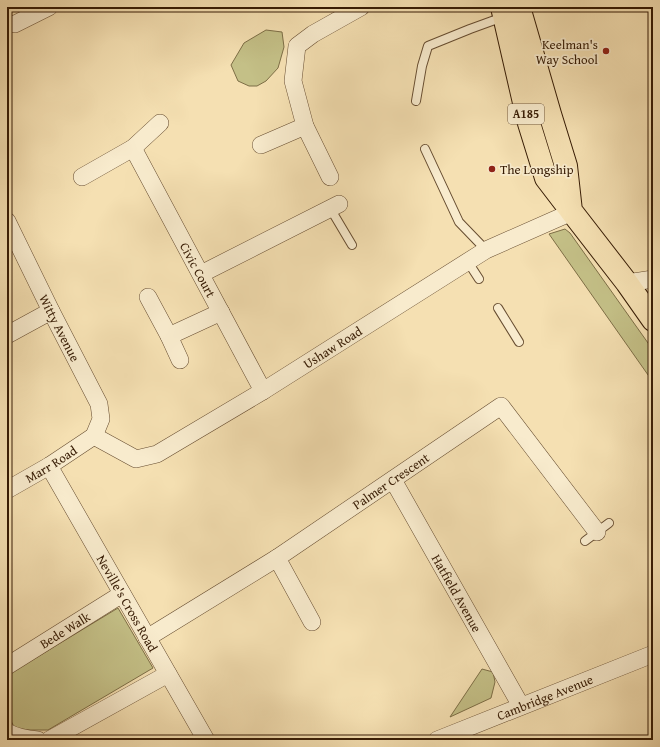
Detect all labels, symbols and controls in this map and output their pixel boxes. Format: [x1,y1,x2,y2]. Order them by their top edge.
place label: Keelman's Way School [536,35,598,69]
marker: Keelman's Way School [601,46,611,56]
road number: A185 [508,104,544,124]
place label: The Longship [500,160,573,179]
marker: The Longship [487,164,497,174]
street label: Civic Court [175,239,220,301]
street label: Witty Avenue [34,291,84,365]
street label: Ushaw Road [300,322,366,373]
street label: Marr Road [22,441,81,488]
street label: Palmer Crescent [349,448,433,514]
street label: Neville's Cross Road [92,551,162,655]
street label: Hatfield Avenue [427,551,486,636]
street label: Bede Walk [36,607,94,653]
street label: Cambridge Avenue [494,670,596,725]

